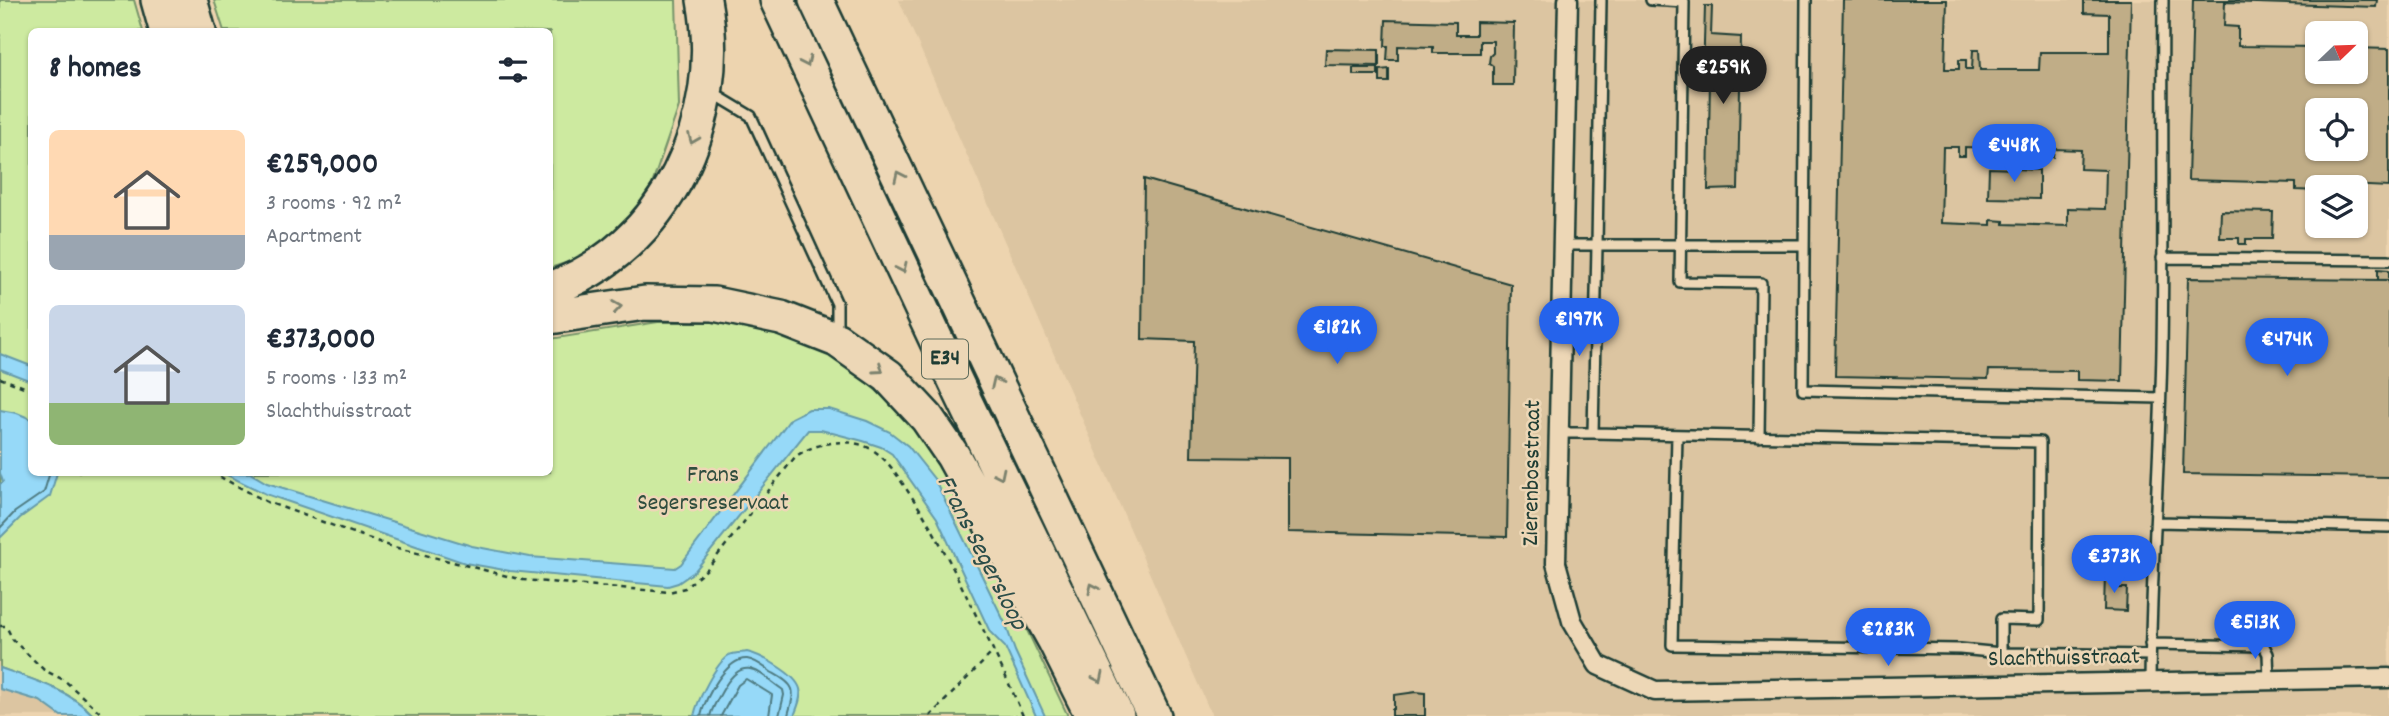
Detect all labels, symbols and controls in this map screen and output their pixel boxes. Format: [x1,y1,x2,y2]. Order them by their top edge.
north arrow [2305,21,2368,84]
map controls [2305,21,2368,238]
pin: €259K [1674,46,1772,106]
text: 8 homes [49,49,141,92]
icon: filters [494,51,532,89]
text: €259K [1696,52,1750,85]
one-way arrow [798,55,812,67]
button: locate [2305,98,2368,161]
pin: €448K [1965,124,2063,184]
text: €448K [1988,130,2040,163]
one-way arrow [688,133,702,145]
text: €259,000 [266,145,378,188]
icon: home [105,158,189,242]
one-way arrow [893,171,907,184]
button: layers [2305,175,2368,238]
text: 3 rooms · 92 m² [266,188,402,221]
text: Apartment [266,221,362,254]
one-way arrow [894,261,908,273]
pin: €197K [1530,298,1628,358]
one-way arrow [611,300,623,315]
text: €197K [1555,304,1603,337]
pin: €182K [1288,306,1386,366]
text: €182K [1313,312,1361,345]
pin: €474K [2238,318,2336,378]
text: €373,000 [266,320,376,363]
text: €474K [2261,324,2313,357]
icon: home [105,333,189,417]
road number: E34 [922,340,968,378]
one-way arrow [871,361,884,373]
text: 5 rooms · 133 m² [266,363,407,396]
one-way arrow [991,377,1005,389]
text: Slachthuisstraat [266,396,412,429]
street label: Zierenbosstraat [1515,399,1551,547]
park label: Frans Segersreservaat [637,459,789,521]
one-way arrow [991,467,1005,479]
water label: Frans Segersloop [926,469,1037,638]
pin: €373K [2065,536,2163,595]
text: €373K [2088,541,2140,574]
one-way arrow [1088,583,1102,595]
pin: €513K [2206,602,2304,661]
text: €513K [2230,607,2280,640]
pin: €283K [1839,608,1937,668]
text: €283K [1862,614,1914,647]
street label: Slachthuisstraat [1988,641,2140,677]
one-way arrow [1091,671,1105,683]

